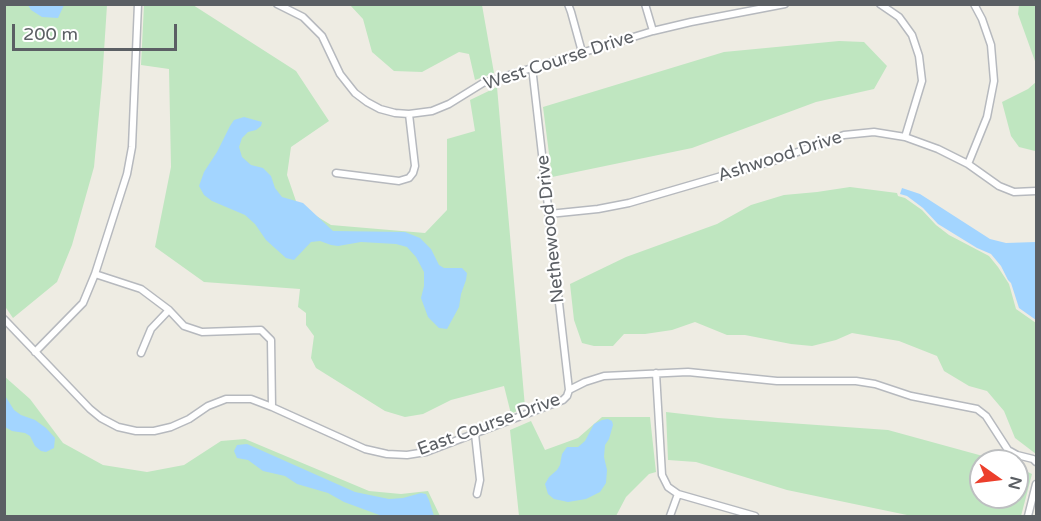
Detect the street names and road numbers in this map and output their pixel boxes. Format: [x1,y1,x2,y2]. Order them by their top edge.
street label: West Course Drive [481,27,637,95]
street label: Ashwood Drive [715,127,845,187]
street label: Nethewood Drive [532,154,570,304]
street label: East Course Drive [415,389,563,461]

